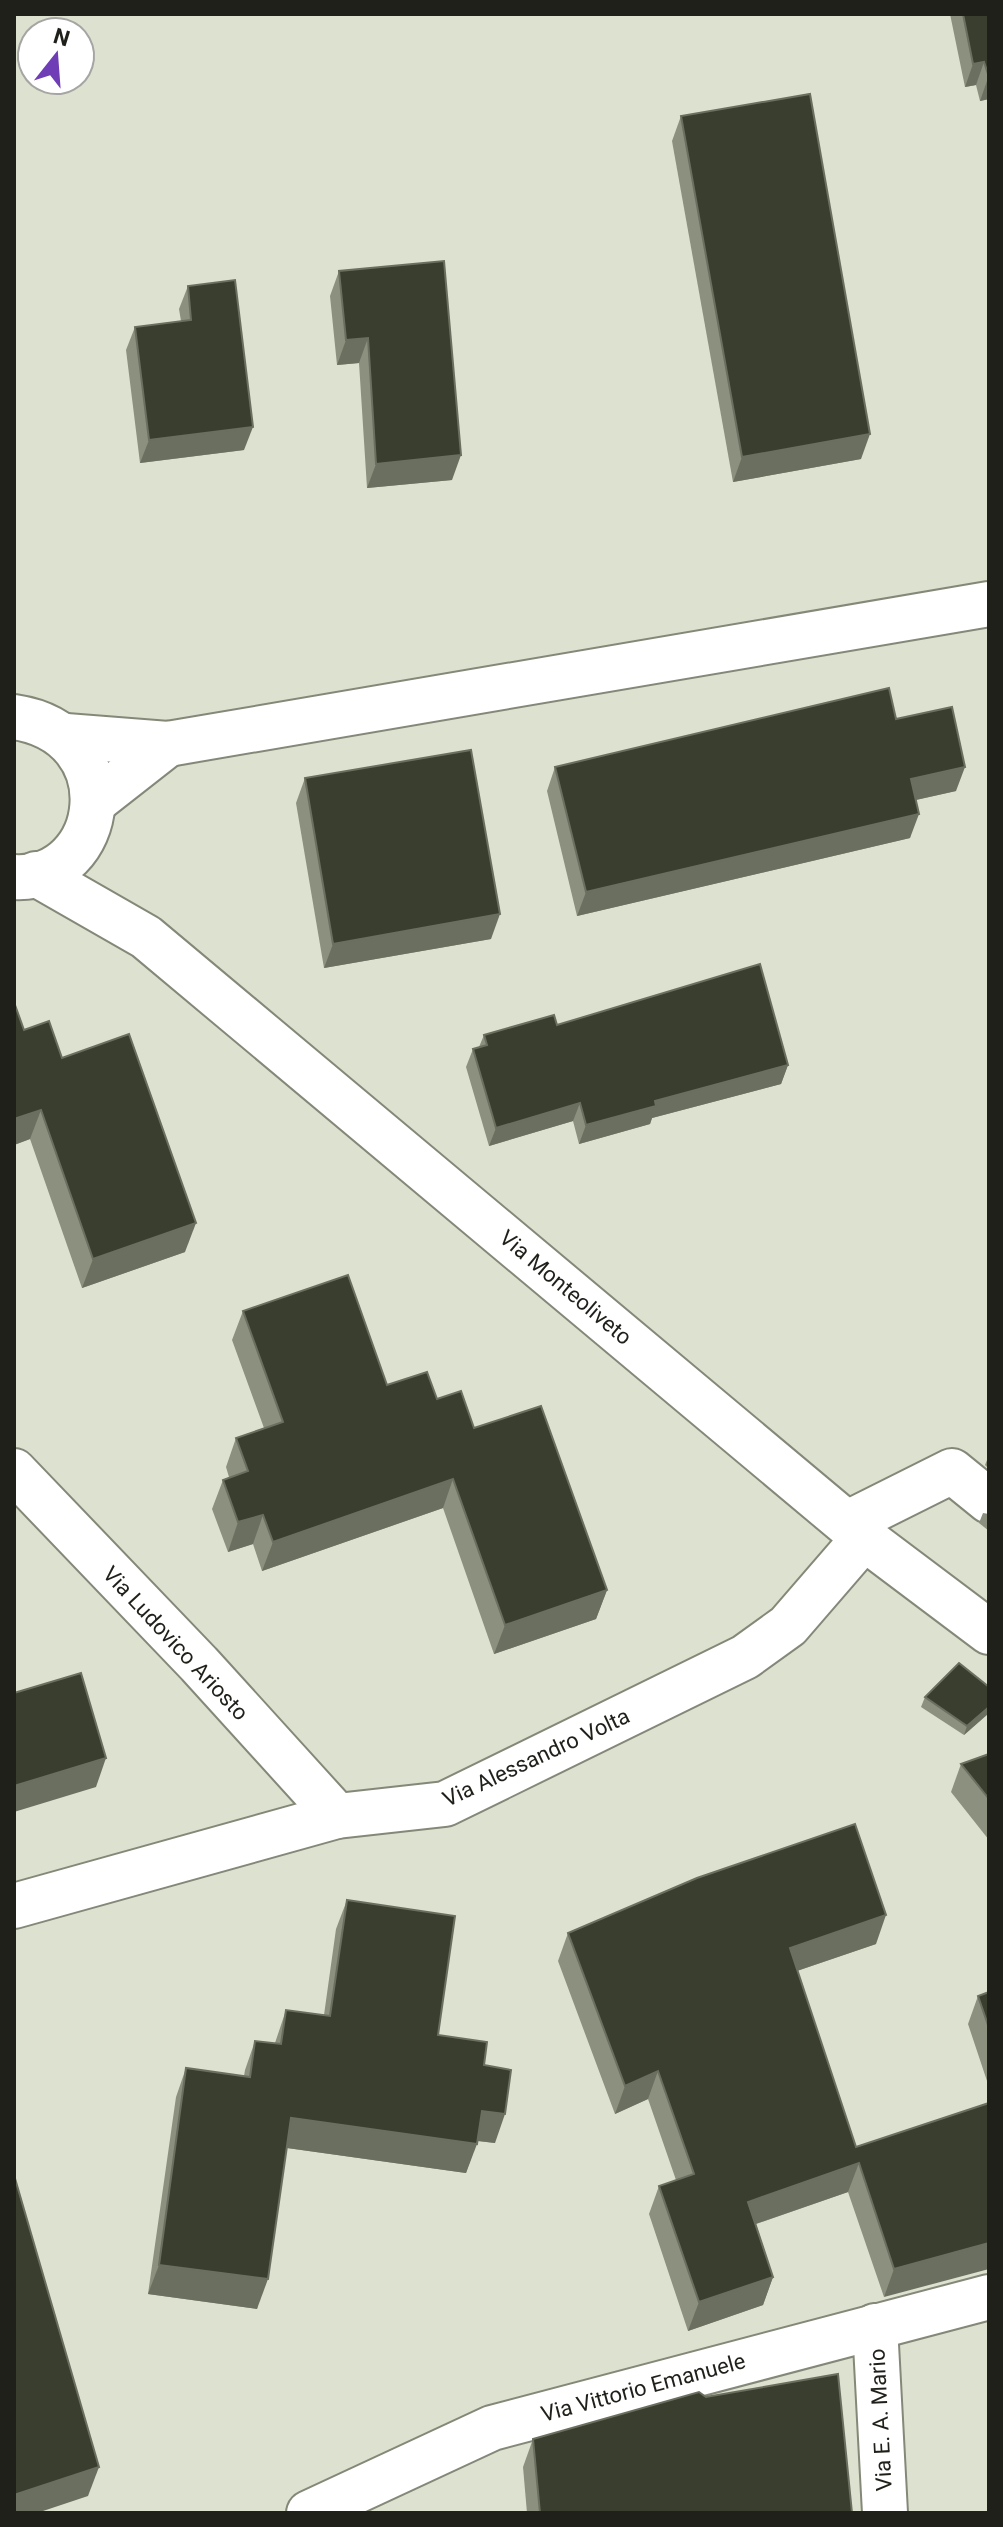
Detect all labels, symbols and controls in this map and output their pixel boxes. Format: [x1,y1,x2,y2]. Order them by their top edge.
north arrow [16,16,96,96]
text: N [51,23,73,52]
street label: Via Monteoliveto [495,1225,637,1350]
street label: Via Ludovico Ariosto [98,1561,253,1725]
street label: Via Alessandro Volta [439,1703,634,1812]
street label: Via Vittorio Emanuele [538,2348,748,2427]
street label: Via E. A. Mario [864,2348,897,2492]

